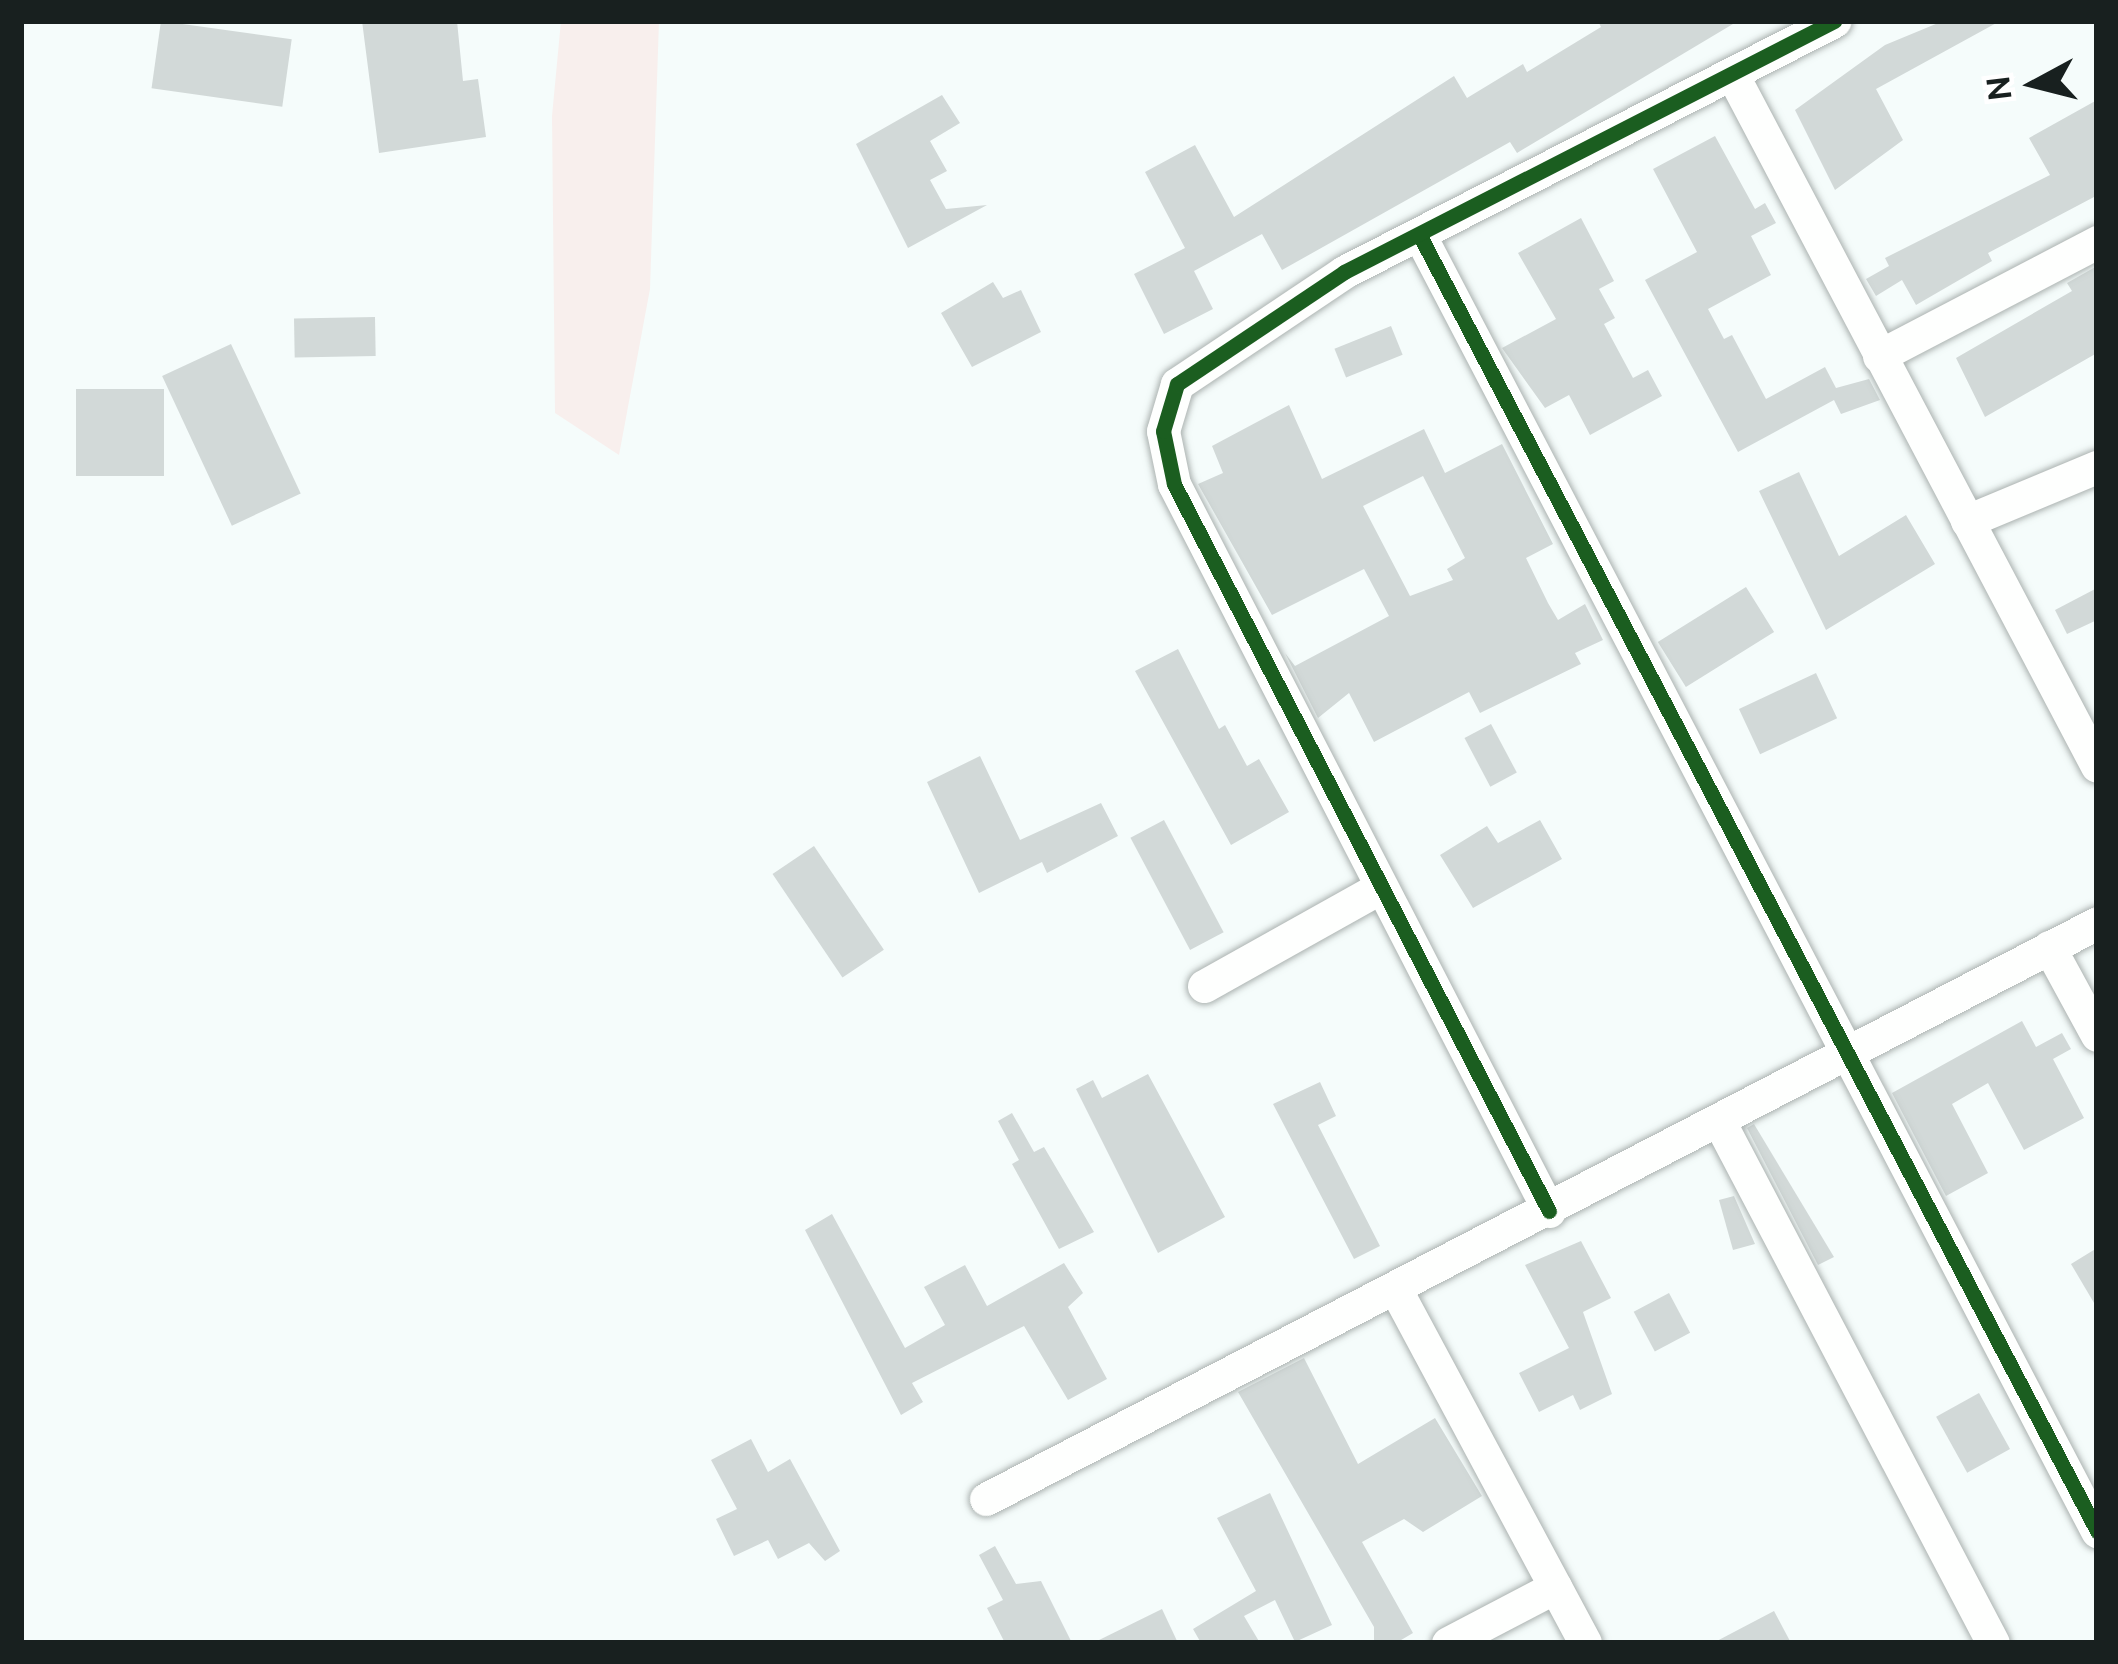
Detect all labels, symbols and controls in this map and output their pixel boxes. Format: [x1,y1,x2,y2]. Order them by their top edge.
north arrow [1974,24,2094,144]
text: N [1978,74,2018,103]

